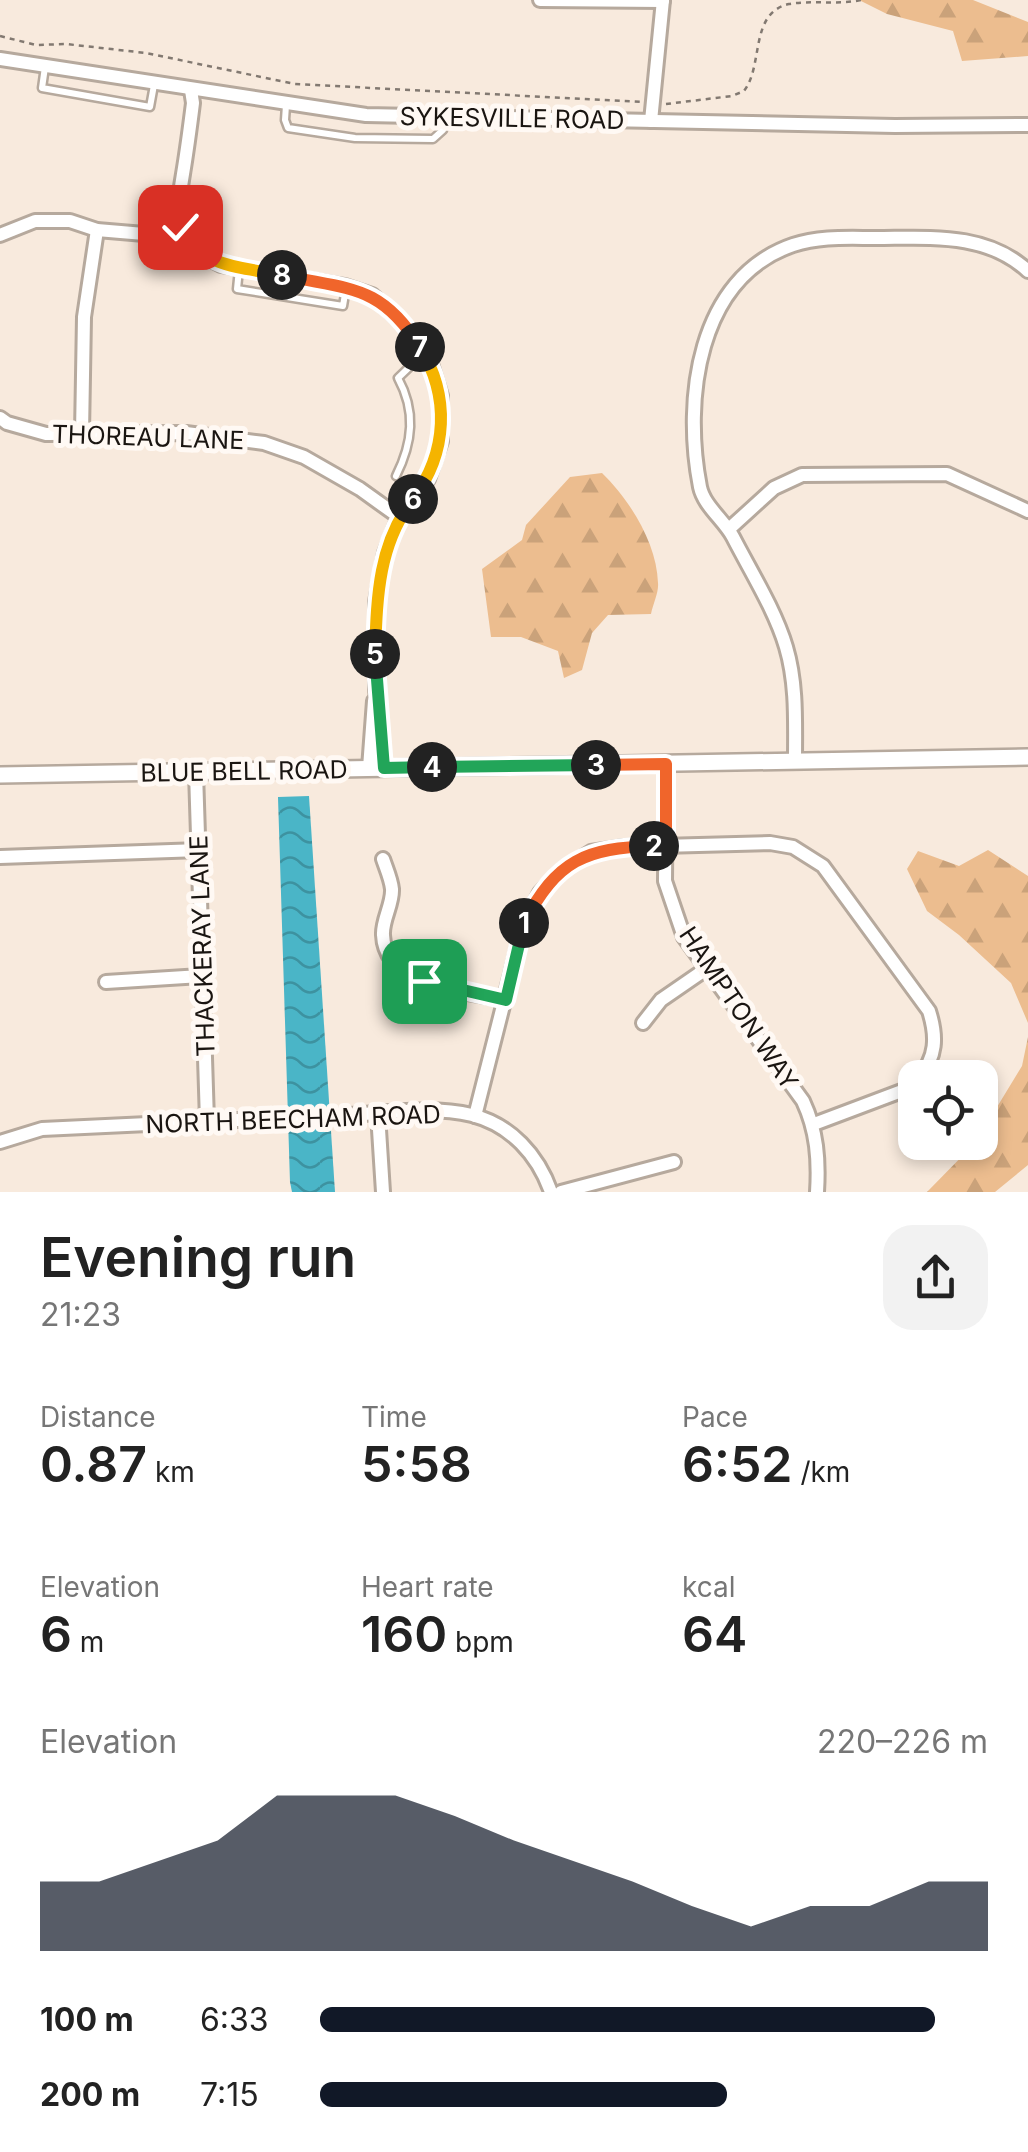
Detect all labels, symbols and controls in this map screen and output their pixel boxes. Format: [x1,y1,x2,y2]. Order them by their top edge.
street label: SYKESVILLE ROAD [399,101,625,135]
pin [138,185,223,270]
icon: check [153,200,208,255]
pin: 8 [257,250,307,300]
text: 8 [273,258,291,292]
pin: 7 [395,322,445,372]
text: 7 [412,330,428,364]
street label: THOREAU LANE [51,419,245,455]
pin: 6 [388,474,438,524]
text: 6 [404,482,422,516]
pin: 5 [350,629,400,679]
text: 5 [366,637,384,671]
pin: 3 [571,740,621,790]
pin: 4 [407,742,457,792]
text: 3 [587,748,605,782]
text: 4 [423,750,441,784]
street label: BLUE BELL ROAD [140,754,348,788]
pin: 2 [629,821,679,871]
text: 2 [645,829,663,863]
street label: THACKERAY LANE [183,835,221,1057]
pin: 1 [499,898,549,948]
text: 1 [518,906,530,940]
street label: HAMPTON WAY [673,921,805,1095]
pin [382,939,467,1024]
icon: arrive [397,954,452,1009]
map controls [898,1060,998,1160]
button: locate [898,1060,998,1160]
street label: NORTH BEECHAM ROAD [145,1099,441,1139]
text: Evening run [40,1224,356,1290]
button: share [883,1225,988,1330]
text: 21:23 [40,1295,121,1334]
text: Distance [40,1400,156,1434]
text: Time [361,1400,427,1434]
text: Pace [682,1400,748,1434]
text: 0.87 [40,1434,147,1494]
text: 5:58 [361,1434,472,1494]
text: 6:52 [682,1434,793,1494]
text: km [147,1455,195,1489]
text: /km [793,1455,850,1489]
text: Elevation [40,1570,160,1604]
text: Heart rate [361,1570,494,1604]
text: kcal [682,1570,736,1604]
text: 6 [40,1604,72,1664]
text: 160 [361,1604,447,1664]
text: 64 [682,1604,747,1664]
text: m [72,1625,104,1659]
text: bpm [447,1625,514,1659]
text: Elevation [40,1722,177,1761]
text: 220–226 m [817,1722,988,1761]
text: 100 m [40,2000,134,2039]
text: 6:33 [200,2000,269,2039]
text: 200 m [40,2075,140,2114]
text: 7:15 [200,2075,259,2114]

